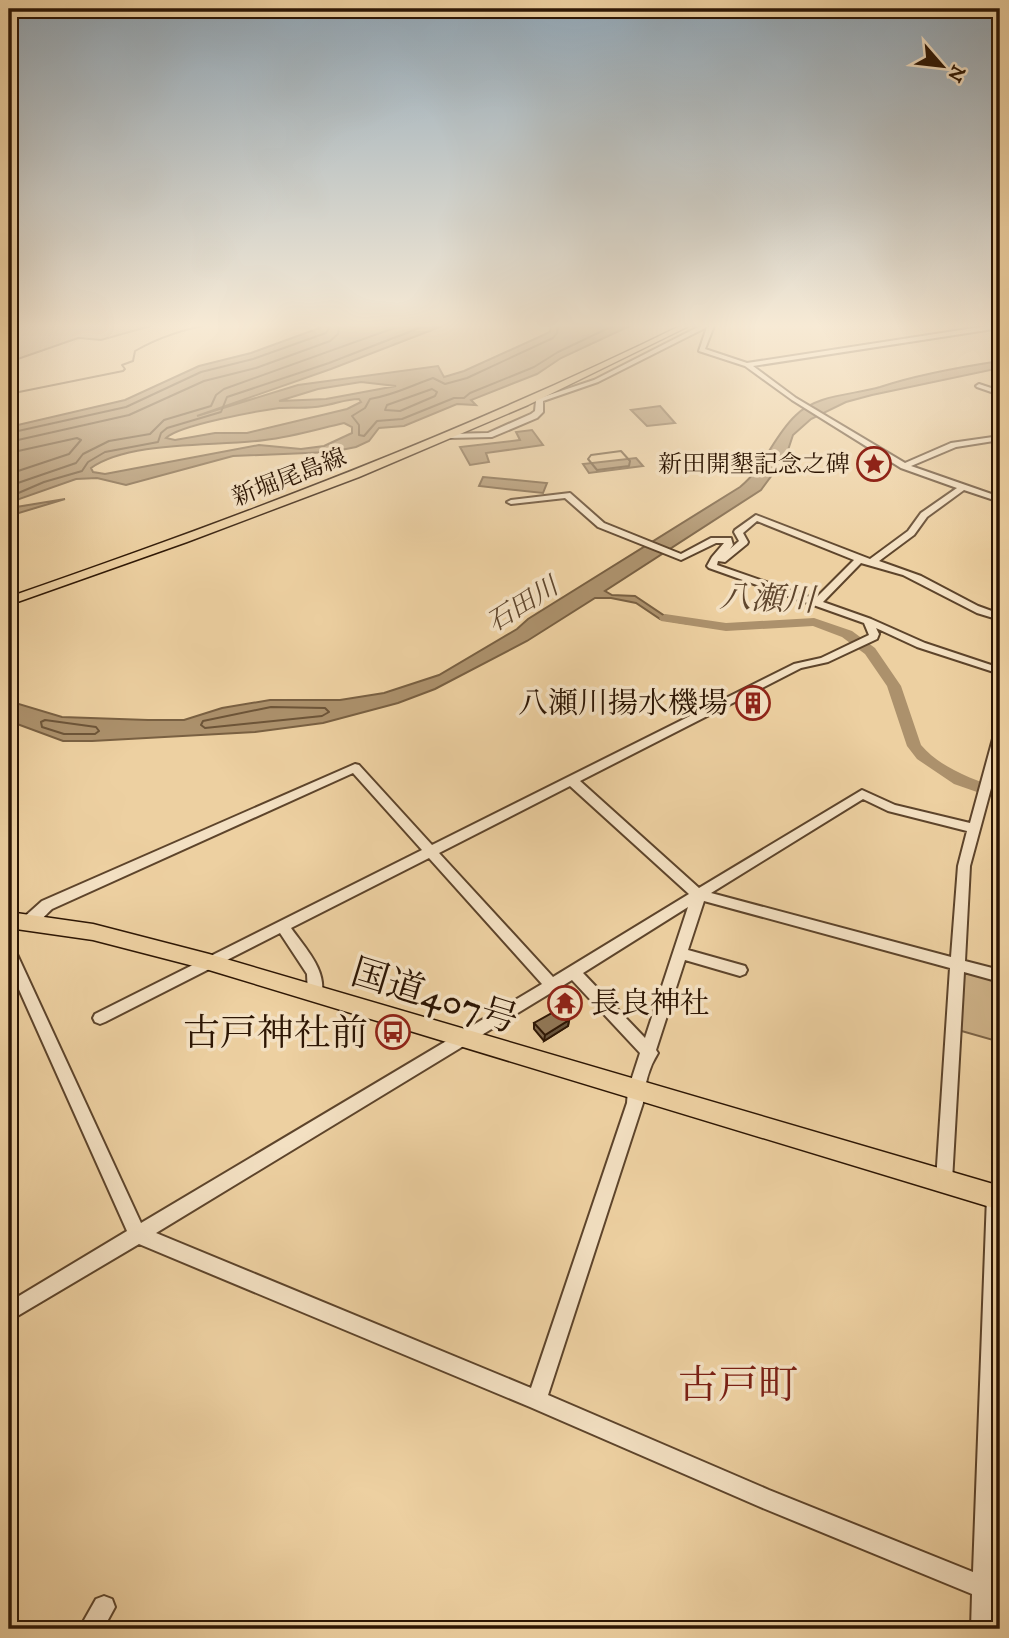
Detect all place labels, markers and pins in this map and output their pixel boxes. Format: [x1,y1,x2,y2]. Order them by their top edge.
place icon: 新田開墾記念之碑 [855,445,893,483]
place label: 新田開墾記念之碑 [658,450,850,480]
building icon: 八瀬川揚水機場 [734,684,772,722]
place label: 八瀬川揚水機場 [518,686,728,723]
temple icon: 長良神社 [546,984,584,1022]
place label: 長良神社 [590,986,710,1023]
place label: 古戸神社前 [183,1011,368,1058]
bus stop icon: 古戸神社前 [374,1013,412,1051]

